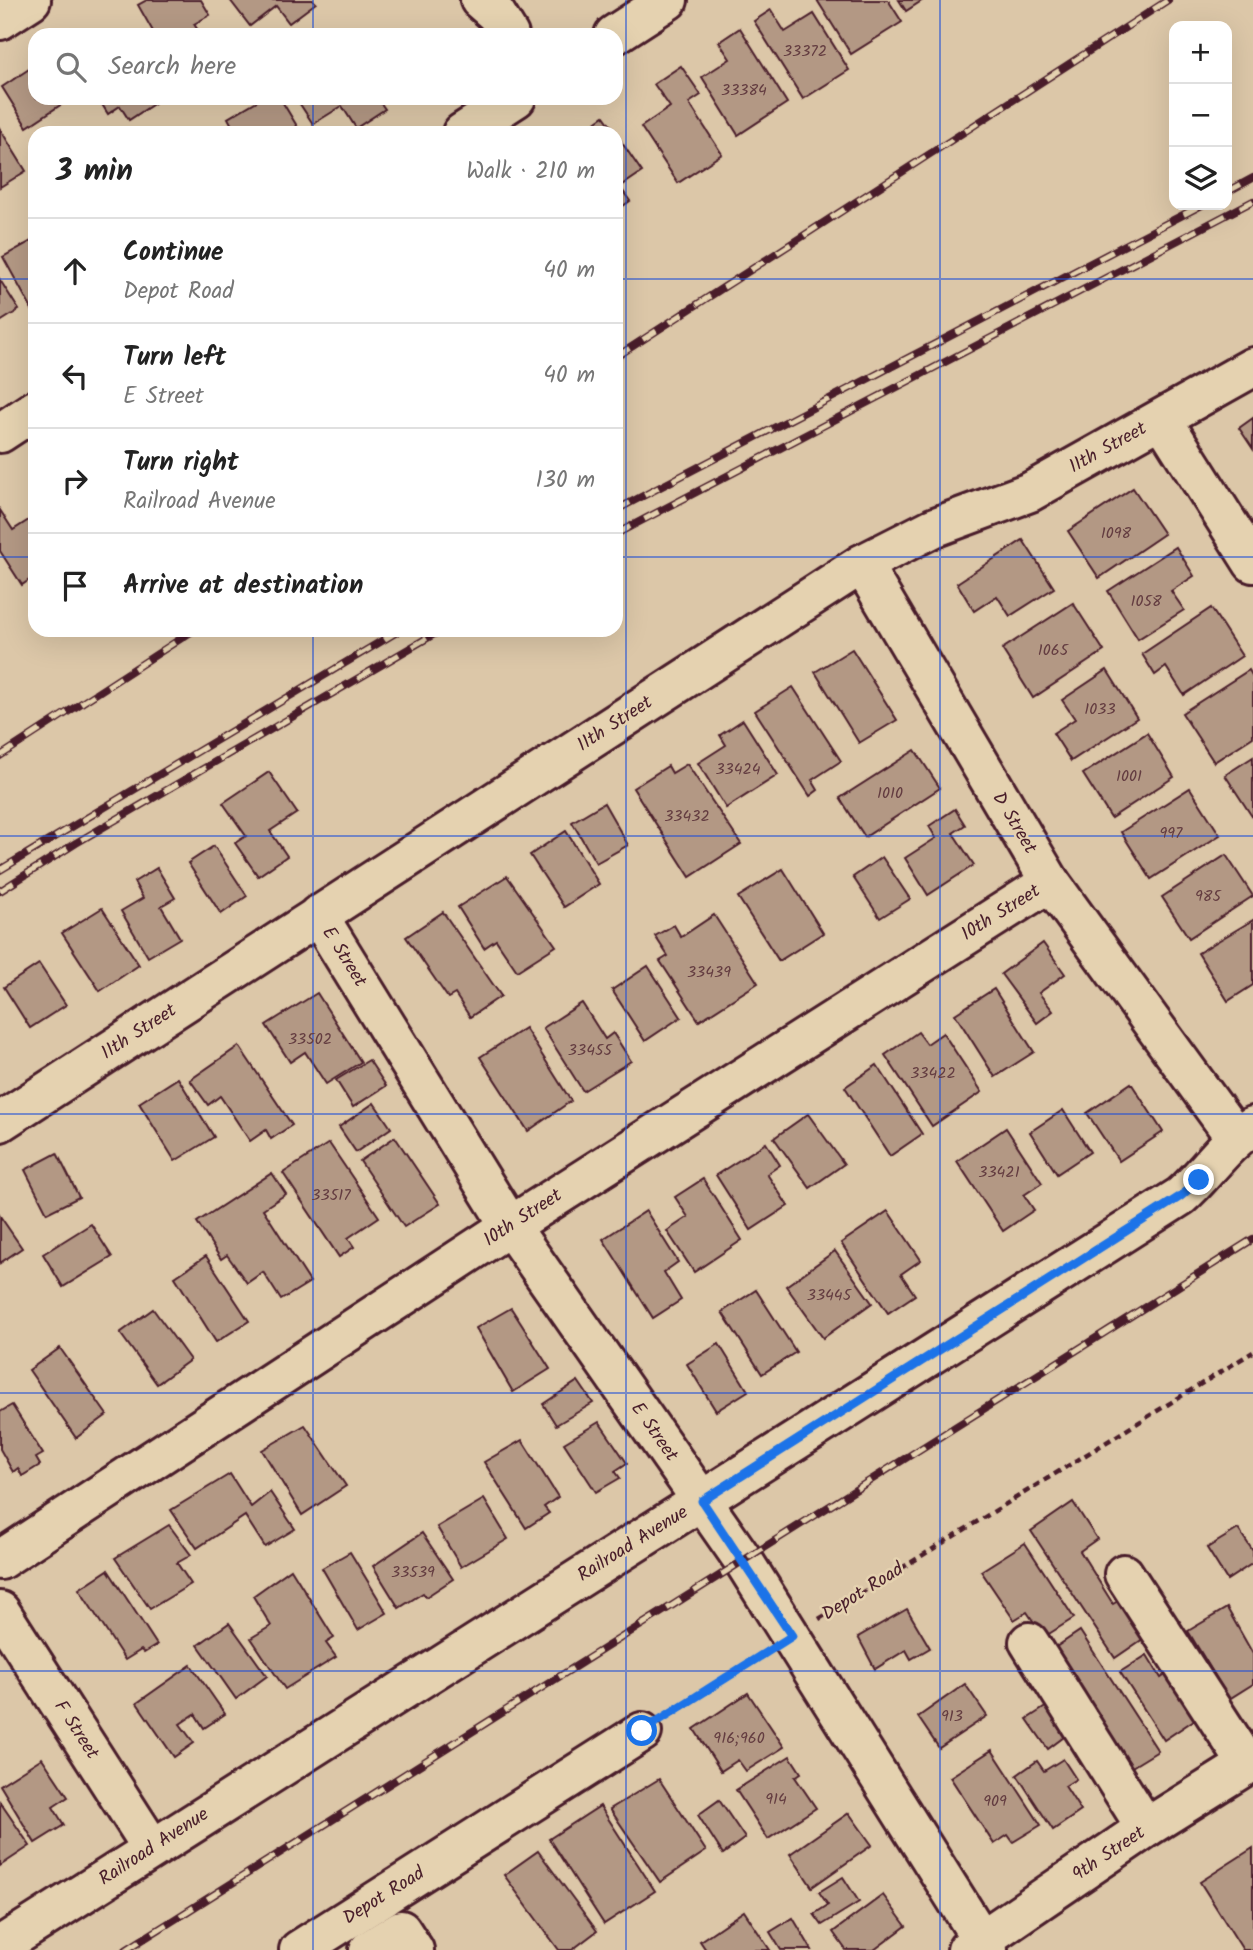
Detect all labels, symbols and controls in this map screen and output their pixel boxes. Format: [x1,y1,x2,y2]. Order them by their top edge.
map controls [1169,21,1232,210]
button: + [1169,21,1232,84]
search box [28,28,623,105]
house number: 33372 [783,39,827,64]
text: Search here [108,46,236,88]
icon: search [52,48,90,86]
house number: 33384 [721,78,767,103]
button: − [1169,84,1232,147]
button: layers [1169,147,1232,210]
text: 3 min [56,148,133,196]
text: Walk · 210 m [466,154,595,190]
text: Continue [123,232,224,274]
icon: ahead [56,252,94,290]
text: 40 m [543,253,595,289]
text: Depot Road [123,274,234,310]
text: Turn left [123,337,226,379]
icon: left [56,357,94,395]
text: 40 m [543,358,595,394]
text: E Street [123,379,204,415]
street label: 11th Street [1063,414,1153,482]
text: Turn right [123,442,239,484]
icon: right [56,462,94,500]
text: 130 m [536,463,595,499]
text: Railroad Avenue [123,484,276,520]
house number: 1098 [1101,521,1132,546]
text: Arrive at destination [123,565,363,607]
icon: arrive [56,567,94,605]
house number: 1058 [1130,589,1162,614]
house number: 1065 [1038,638,1070,663]
street label: 11th Street [571,688,659,760]
house number: 1033 [1084,697,1116,722]
house number: 33424 [715,757,761,782]
house number: 1001 [1116,764,1142,789]
house number: 1010 [877,781,903,806]
street label: D Street [984,786,1045,860]
house number: 33432 [664,804,710,829]
house number: 997 [1160,821,1183,846]
street label: 10th Street [955,876,1047,949]
house number: 985 [1195,884,1222,909]
street label: E Street [314,921,375,994]
house number: 33439 [687,960,731,985]
street label: 11th Street [95,996,183,1068]
house number: 33502 [288,1027,332,1052]
house number: 33455 [568,1038,614,1063]
house number: 33422 [910,1061,956,1086]
house number: 33421 [978,1160,1020,1185]
route end [1183,1164,1214,1195]
street label: 10th Street [478,1181,569,1255]
house number: 33517 [311,1183,351,1208]
house number: 33445 [807,1283,853,1308]
street label: E Street [623,1396,686,1469]
street label: Railroad Avenue [572,1498,695,1590]
street label: Depot Road [816,1555,910,1629]
house number: 33539 [391,1560,435,1585]
street label: F Street [46,1694,107,1766]
house number: 913 [941,1704,963,1729]
route start [626,1715,657,1746]
house number: 916;960 [713,1726,765,1751]
house number: 914 [765,1787,787,1812]
house number: 909 [983,1789,1007,1814]
street label: Railroad Avenue [93,1800,215,1894]
street label: 9th Street [1066,1818,1152,1890]
street label: Depot Road [337,1859,431,1933]

